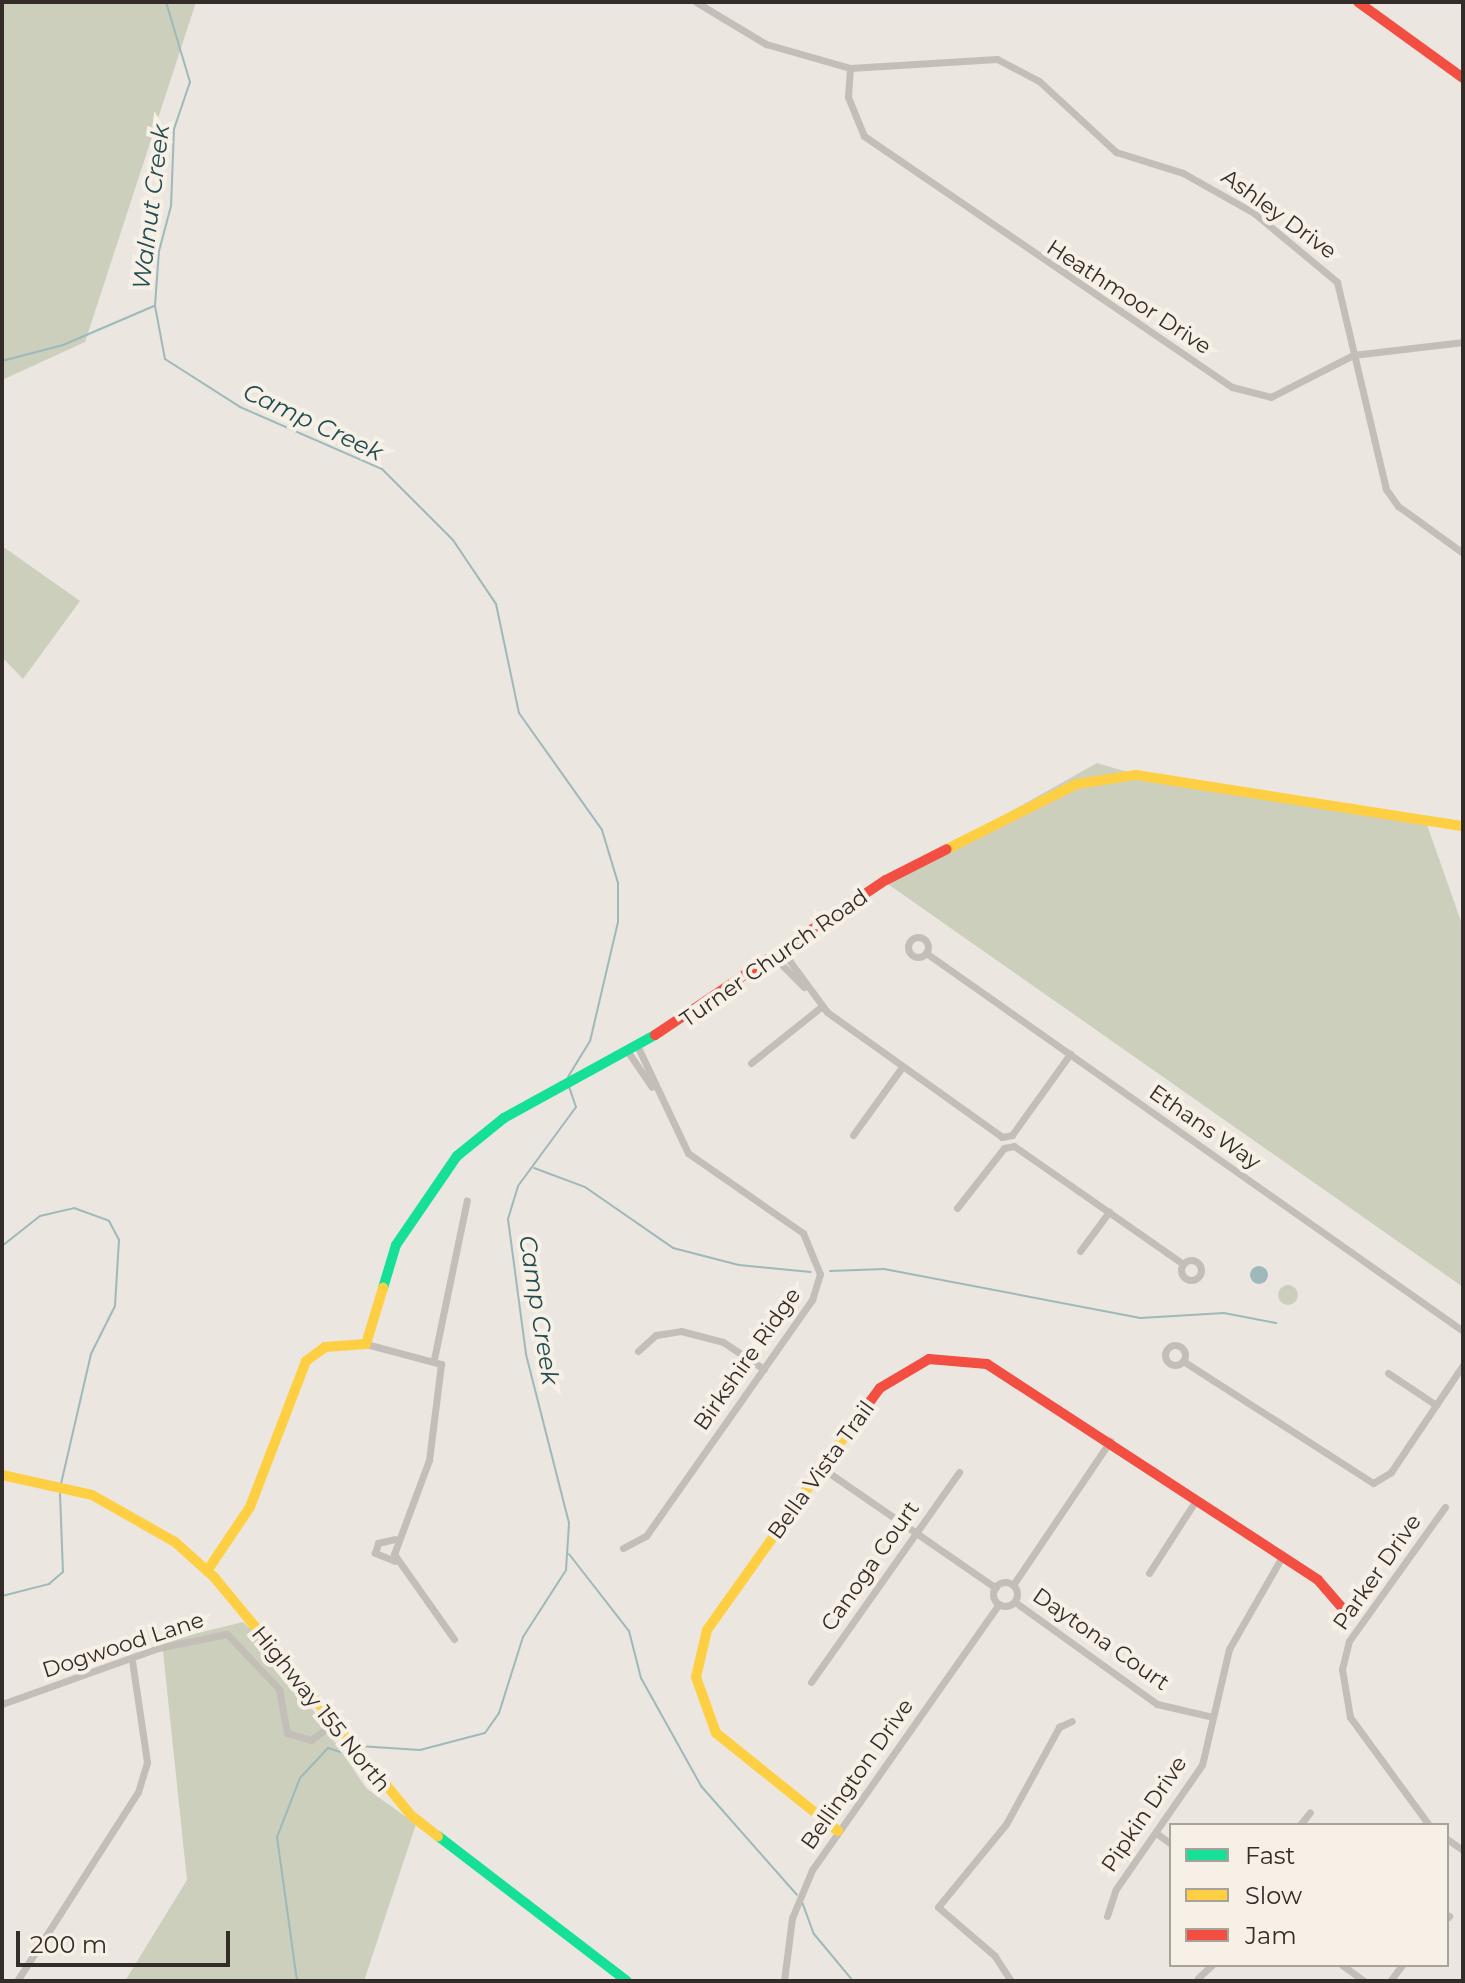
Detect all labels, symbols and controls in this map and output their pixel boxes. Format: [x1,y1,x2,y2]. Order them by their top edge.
water label: Walnut Creek [127,123,175,291]
street label: Ashley Drive [1216,163,1342,265]
street label: Heathmoor Drive [1042,234,1216,360]
water label: Camp Creek [239,377,387,467]
street label: Turner Church Road [675,883,873,1033]
street label: Ethans Way [1144,1079,1266,1175]
water label: Camp Creek [513,1233,565,1387]
street label: Birkshire Ridge [688,1283,806,1435]
street label: Bella Vista Trail [762,1396,880,1544]
street label: Canoga Court [815,1496,925,1636]
street label: Parker Drive [1327,1509,1427,1635]
street label: Daytona Court [1028,1582,1174,1696]
street label: Dogwood Lane [39,1606,207,1684]
street label: Highway 155 North [246,1621,396,1797]
street label: Bellington Drive [795,1693,919,1855]
street label: Pipkin Drive [1096,1751,1192,1877]
legend [1169,1823,1449,1967]
text: Fast [1245,1841,1295,1870]
text: Slow [1245,1881,1302,1910]
scale bar [20,1915,234,1965]
text: Jam [1245,1921,1297,1950]
text: 200 m [30,1930,107,1959]

